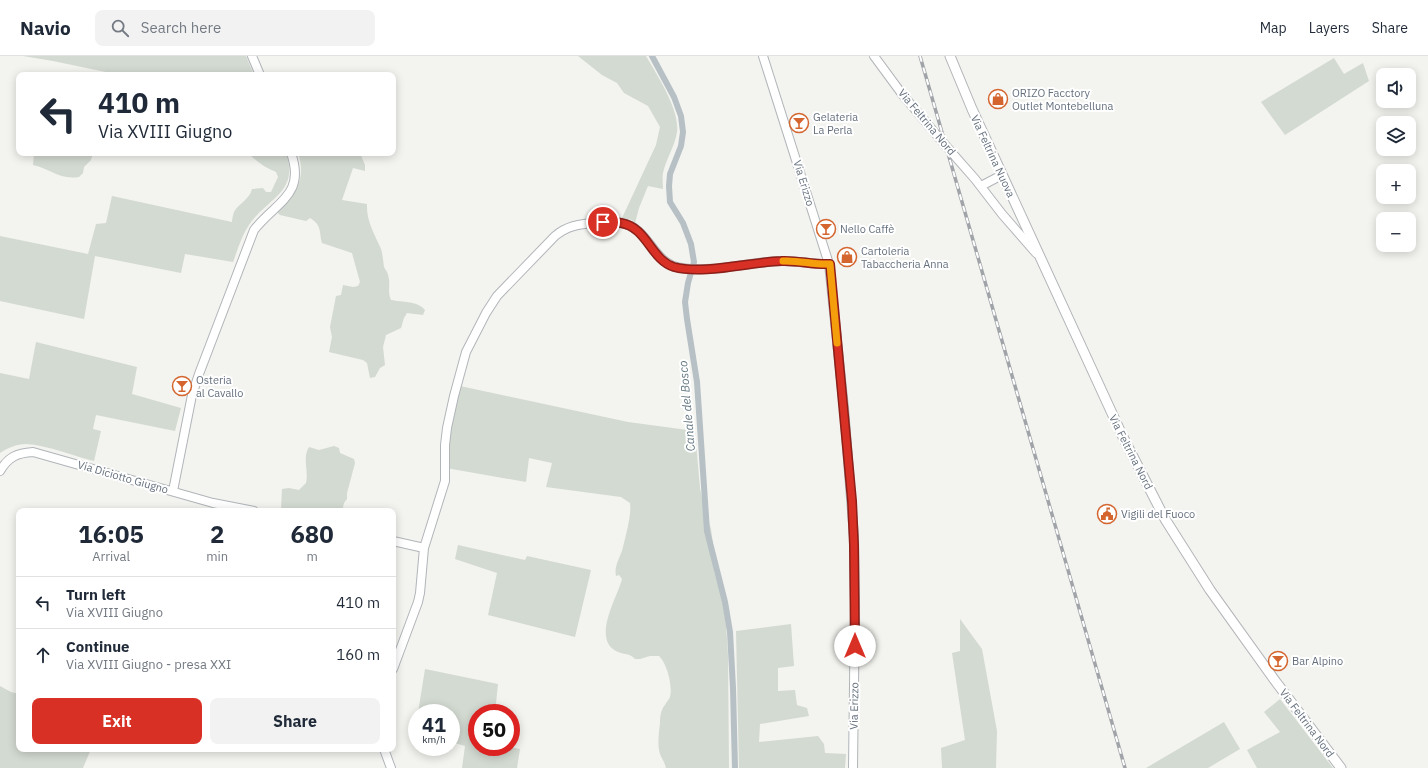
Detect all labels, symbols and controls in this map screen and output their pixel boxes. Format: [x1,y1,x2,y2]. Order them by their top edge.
search box [95,10,375,46]
text: Navio [20,16,71,40]
icon: search [109,17,131,39]
text: Search here [141,18,221,37]
text: Map [1260,19,1287,37]
text: Layers [1309,19,1350,37]
text: Share [1372,19,1408,37]
map controls [1376,68,1416,252]
button: sound [1376,68,1416,108]
text: 410 m [98,84,180,121]
street label: Via Feltrina Nord [895,86,959,158]
place label: ORIZO Facctory Outlet Montebelluna [1012,86,1113,113]
icon: left [32,88,84,140]
shop icon: ORIZO Facctory Outlet Montebelluna [987,88,1009,110]
place label: Gelateria La Perla [813,110,858,137]
bar icon: Gelateria La Perla [788,112,810,134]
street label: Via Feltrina Nuova [968,113,1018,200]
button: layers [1376,116,1416,156]
text: Via XVIII Giugno [98,120,232,143]
street label: Via Erizzo [790,158,818,208]
button: + [1376,164,1416,204]
pin [586,205,620,239]
icon: arrive [592,211,614,233]
button: − [1376,212,1416,252]
bar icon: Nello Caffè [815,218,837,240]
place label: Nello Caffè [840,222,894,236]
place label: Cartoleria Tabaccheria Anna [861,244,949,271]
shop icon: Cartoleria Tabaccheria Anna [836,246,858,268]
water label: Canale del Bosco [675,360,698,452]
place label: Osteria al Cavallo [196,373,243,400]
bar icon: Osteria al Cavallo [171,375,193,397]
street label: Via Feltrina Nord [1106,412,1156,492]
street label: Via Diciotto Giugno [76,457,170,497]
public building icon: Vigili del Fuoco [1096,503,1118,525]
place label: Vigili del Fuoco [1121,507,1195,521]
text: 16:05 [78,518,144,550]
text: 2 [210,518,224,550]
text: 680 [290,518,334,550]
text: Arrival [92,548,130,565]
text: min [206,548,228,565]
text: m [306,548,318,565]
text: Turn left [66,585,126,604]
icon: left [32,592,54,614]
text: 410 m [336,593,380,612]
text: Via XVIII Giugno [66,604,163,621]
position arrow [834,625,876,667]
text: Continue [66,637,130,656]
icon: ahead [32,644,54,666]
text: 160 m [336,645,380,664]
bar icon: Bar Alpino [1267,650,1289,672]
place label: Bar Alpino [1292,654,1343,668]
text: Via XVIII Giugno - presa XXI [66,656,231,673]
street label: Via Erizzo [847,682,861,730]
street label: Via Feltrina Nord [1277,686,1337,760]
button: Exit [32,698,202,744]
button: Share [210,698,380,744]
speed limit sign: 50 [468,704,520,756]
text: 41 [422,711,446,738]
text: km/h [422,733,446,746]

